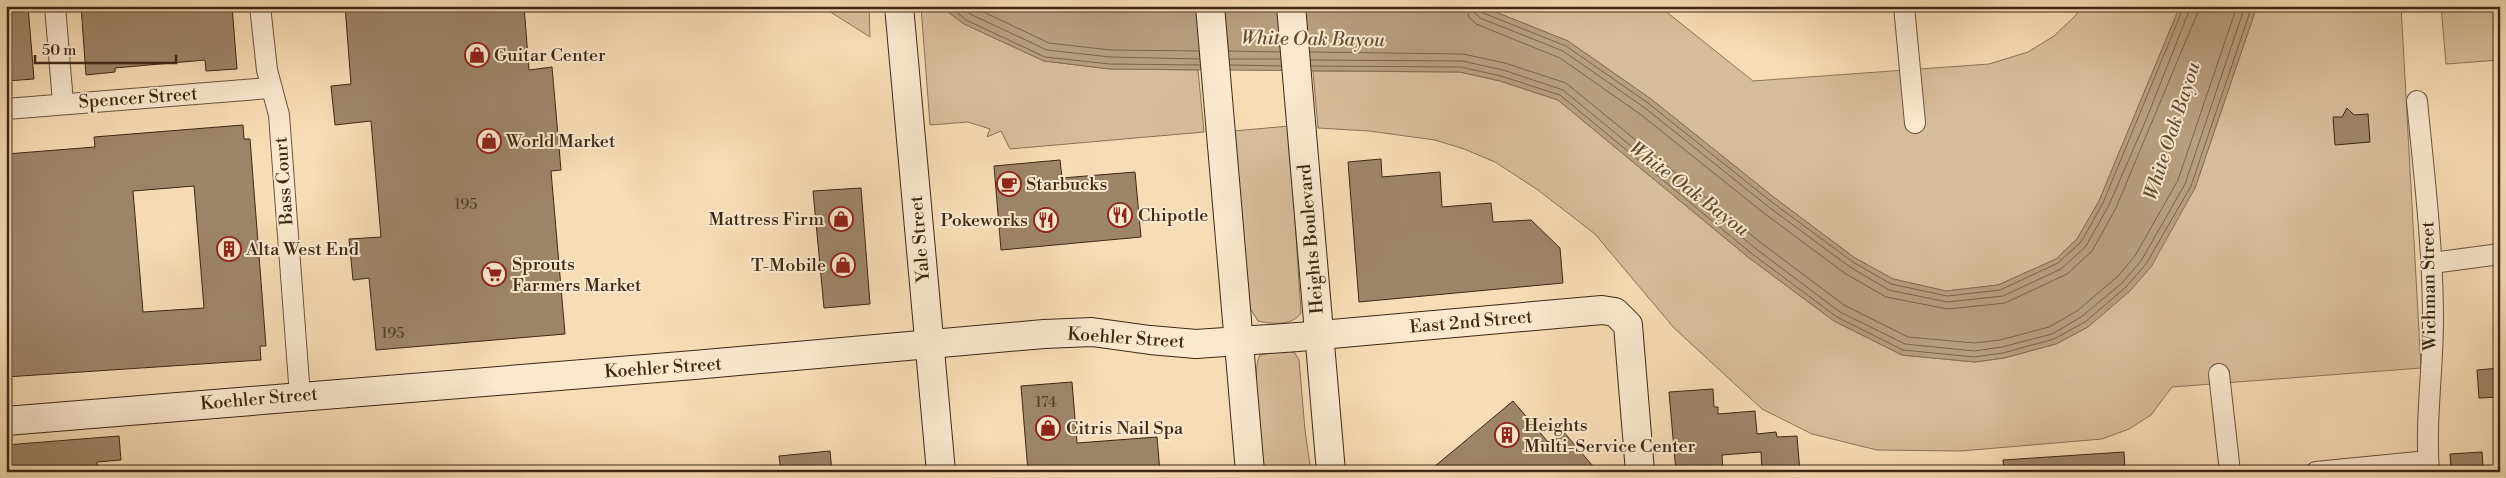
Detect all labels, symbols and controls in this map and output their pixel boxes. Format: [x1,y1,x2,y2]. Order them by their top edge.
water label: White Oak Bayou [1241,26,1385,52]
scale bar [35,32,176,64]
text: 50 m [42,41,76,60]
shop icon: Guitar Center [464,42,490,68]
place label: Guitar Center [494,44,606,67]
water label: White Oak Bayou [2138,59,2206,203]
street label: Spencer Street [78,82,199,114]
shop icon: World Market [476,128,502,154]
place label: World Market [505,130,616,153]
street label: Bass Court [269,135,299,227]
water label: White Oak Bayou [1624,136,1754,242]
street label: Heights Boulevard [1293,162,1329,315]
cafe icon: Starbucks [996,171,1022,197]
place label: Starbucks [1026,173,1107,196]
street label: Yale Street [905,194,935,284]
house number: 195 [454,195,478,214]
restaurant icon: Chipotle [1107,202,1133,228]
place label: Chipotle [1138,204,1208,227]
shop icon: Mattress Firm [828,206,854,232]
restaurant icon: Pokeworks [1033,207,1059,233]
place label: Mattress Firm [709,208,824,231]
place label: Pokeworks [941,209,1028,232]
street label: Wichman Street [2416,220,2442,352]
building icon: Alta West End [216,236,242,262]
place label: Alta West End [245,238,360,261]
shop icon: T-Mobile [830,252,856,278]
place label: Sprouts Farmers Market [512,253,642,297]
place label: T-Mobile [751,254,826,277]
supermarket icon: Sprouts Farmers Market [481,261,507,287]
street label: East 2nd Street [1408,305,1534,339]
street label: Koehler Street [1066,322,1186,354]
house number: 195 [381,324,405,343]
street label: Koehler Street [603,352,723,384]
street label: Koehler Street [199,382,319,416]
house number: 174 [1035,393,1057,412]
place label: Heights Multi-Service Center [1524,414,1696,458]
shop icon: Citris Nail Spa [1035,415,1061,441]
place label: Citris Nail Spa [1066,417,1184,440]
building icon: Heights Multi-Service Center [1494,422,1520,448]

